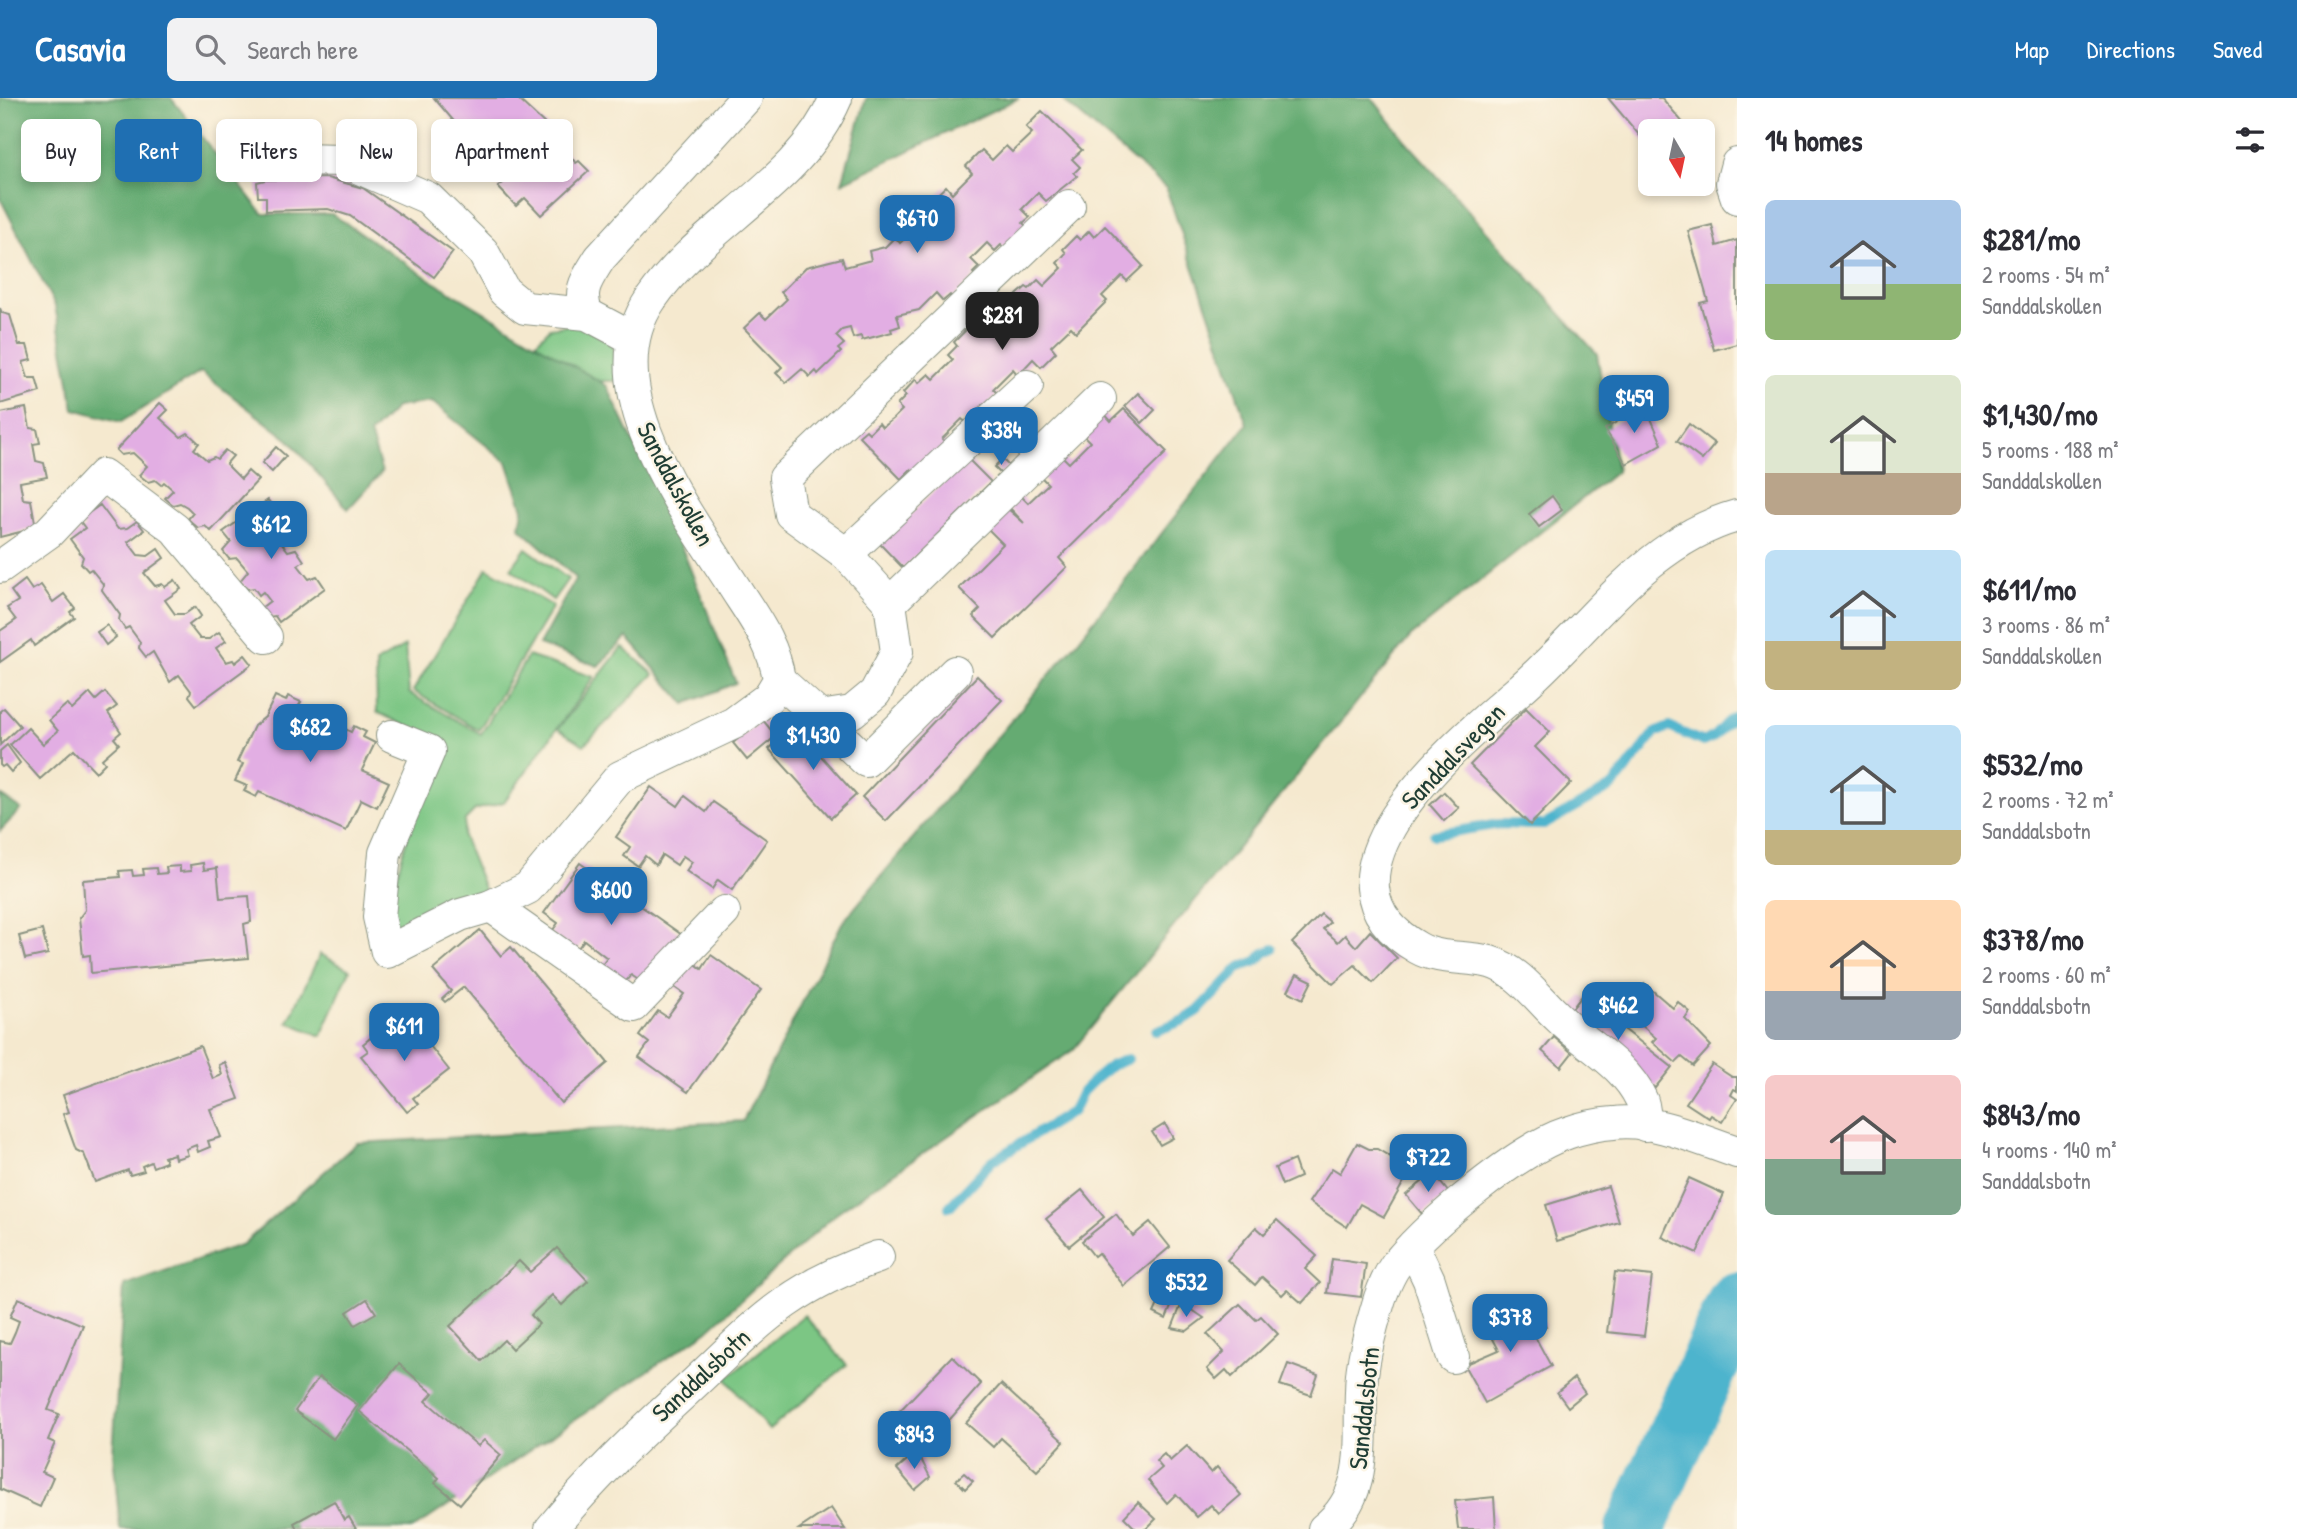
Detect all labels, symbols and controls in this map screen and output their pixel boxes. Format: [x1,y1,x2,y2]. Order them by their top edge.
search box [167,18,657,81]
text: Casavia [35,27,125,71]
icon: search [191,30,229,68]
text: Search here [247,32,358,67]
text: Map [2015,33,2049,65]
text: Directions [2087,33,2175,65]
text: Saved [2213,33,2262,65]
chip: Buy [21,119,101,182]
chip: Rent [115,119,202,182]
chip: Filters [216,119,322,182]
chip: New [336,119,417,182]
chip: Apartment [431,119,573,182]
north arrow [1638,119,1715,196]
map controls [1638,119,1715,196]
text: 14 homes [1765,120,1863,160]
icon: filters [2231,121,2269,159]
pin: $670 [876,195,958,255]
text: $670 [896,202,938,233]
text: $281/mo [1982,219,2080,259]
icon: home [1821,228,1905,312]
text: 2 rooms · 54 m² [1982,259,2110,290]
text: Sanddalskollen [1982,290,2102,321]
pin: $281 [961,292,1043,352]
text: $281 [982,299,1022,330]
pin: $459 [1593,376,1675,435]
text: $459 [1615,382,1653,413]
text: $1,430/mo [1982,394,2097,434]
icon: home [1821,403,1905,487]
pin: $384 [960,408,1042,467]
text: $384 [981,414,1021,445]
street label: Sanddalskollen [629,416,724,552]
text: 5 rooms · 188 m² [1982,434,2119,465]
text: Sanddalskollen [1982,465,2102,496]
pin: $612 [230,502,312,561]
text: $612 [251,508,291,539]
text: $611/mo [1982,569,2076,609]
icon: home [1821,578,1905,662]
text: 3 rooms · 86 m² [1982,609,2110,640]
text: Sanddalskollen [1982,640,2102,671]
street label: Sanddalsvegen [1393,695,1512,817]
pin: $682 [269,704,351,764]
text: $682 [289,711,331,742]
pin: $1,430 [756,712,870,772]
text: $1,430 [786,719,840,750]
text: $532/mo [1982,744,2083,784]
icon: home [1821,753,1905,837]
text: 2 rooms · 72 m² [1982,784,2114,815]
text: Sanddalsbotn [1982,815,2091,846]
pin: $600 [570,868,652,927]
text: $600 [590,874,632,905]
text: $378/mo [1982,919,2084,959]
icon: home [1821,928,1905,1012]
text: 2 rooms · 60 m² [1982,959,2111,990]
pin: $462 [1577,982,1659,1042]
text: $462 [1598,989,1638,1020]
text: Sanddalsbotn [1982,990,2091,1021]
pin: $611 [363,1004,445,1063]
text: $611 [385,1010,423,1041]
text: $843/mo [1982,1094,2080,1134]
icon: home [1821,1103,1905,1187]
pin: $722 [1387,1134,1469,1194]
text: 4 rooms · 140 m² [1982,1134,2116,1165]
text: $722 [1406,1141,1450,1172]
text: Sanddalsbotn [1982,1165,2091,1196]
pin: $532 [1145,1260,1227,1319]
text: $532 [1165,1266,1207,1297]
pin: $378 [1469,1294,1551,1354]
text: $378 [1488,1301,1532,1332]
street label: Sanddalsbotn [644,1320,758,1429]
street label: Sanddalsbotn [1340,1345,1387,1471]
pin: $843 [873,1412,955,1471]
text: $843 [894,1418,934,1449]

